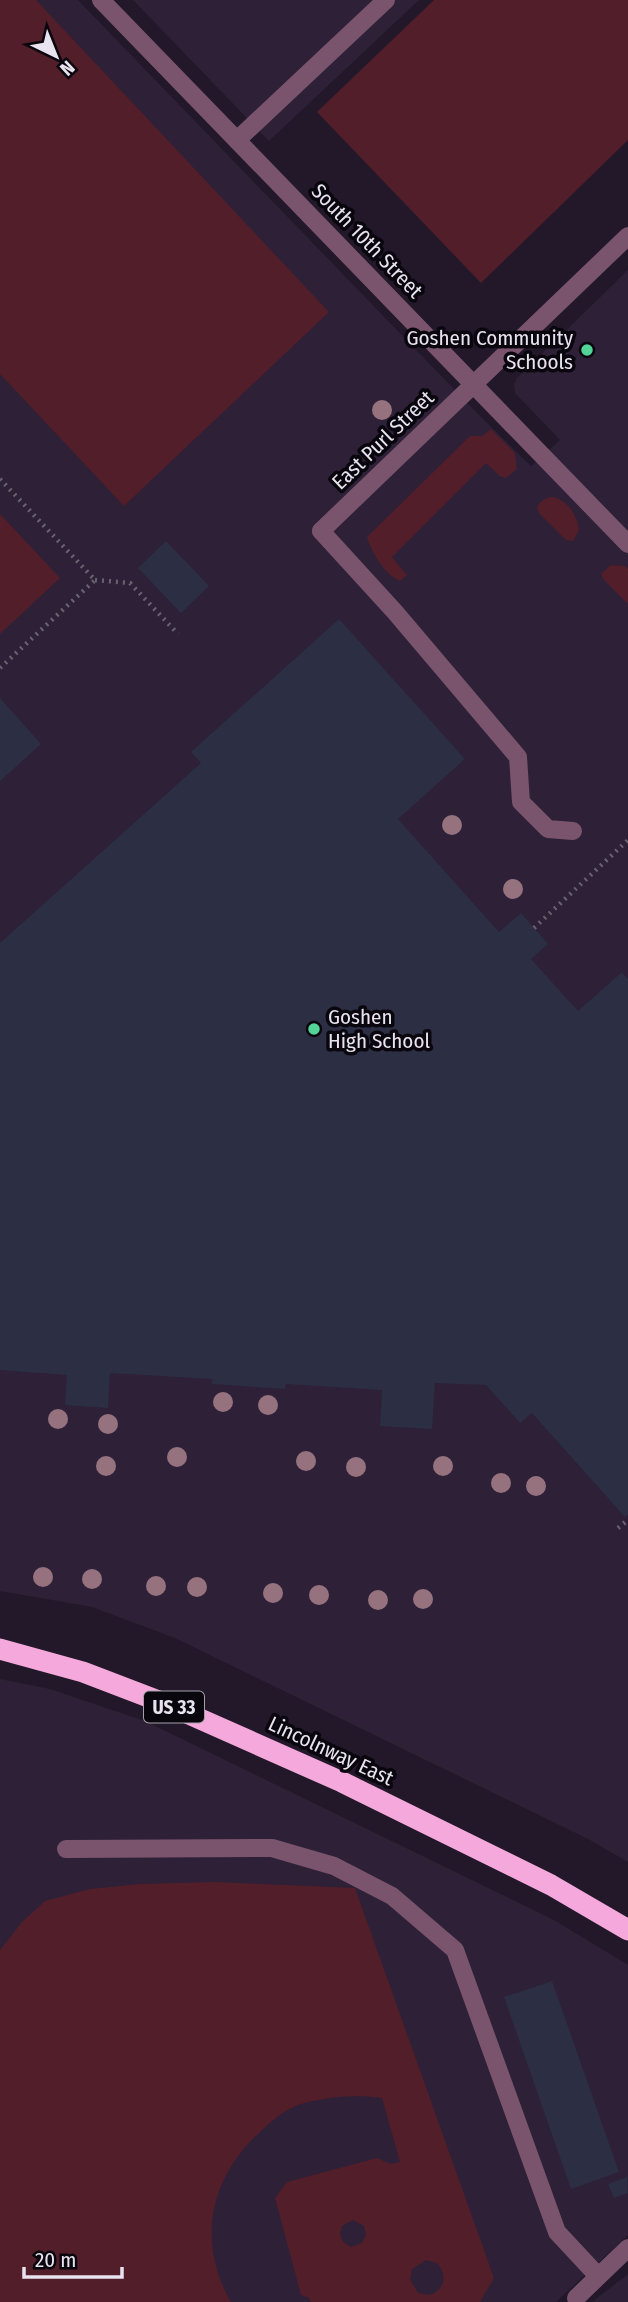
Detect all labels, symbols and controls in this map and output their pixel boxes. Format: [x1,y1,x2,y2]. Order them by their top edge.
north arrow [21,21,91,91]
text: N [55,56,79,80]
street label: South 10th Street [306,178,428,304]
place label: Goshen Community Schools [406,325,574,375]
marker: Goshen Community Schools [579,342,595,358]
street label: East Purl Street [327,385,439,495]
place label: Goshen High School [328,1004,430,1054]
marker: Goshen High School [306,1021,322,1037]
road number: US 33 [144,1692,204,1722]
street label: Lincolnway East [264,1711,398,1791]
scale bar [24,2236,122,2280]
text: 20 m [35,2247,76,2273]

